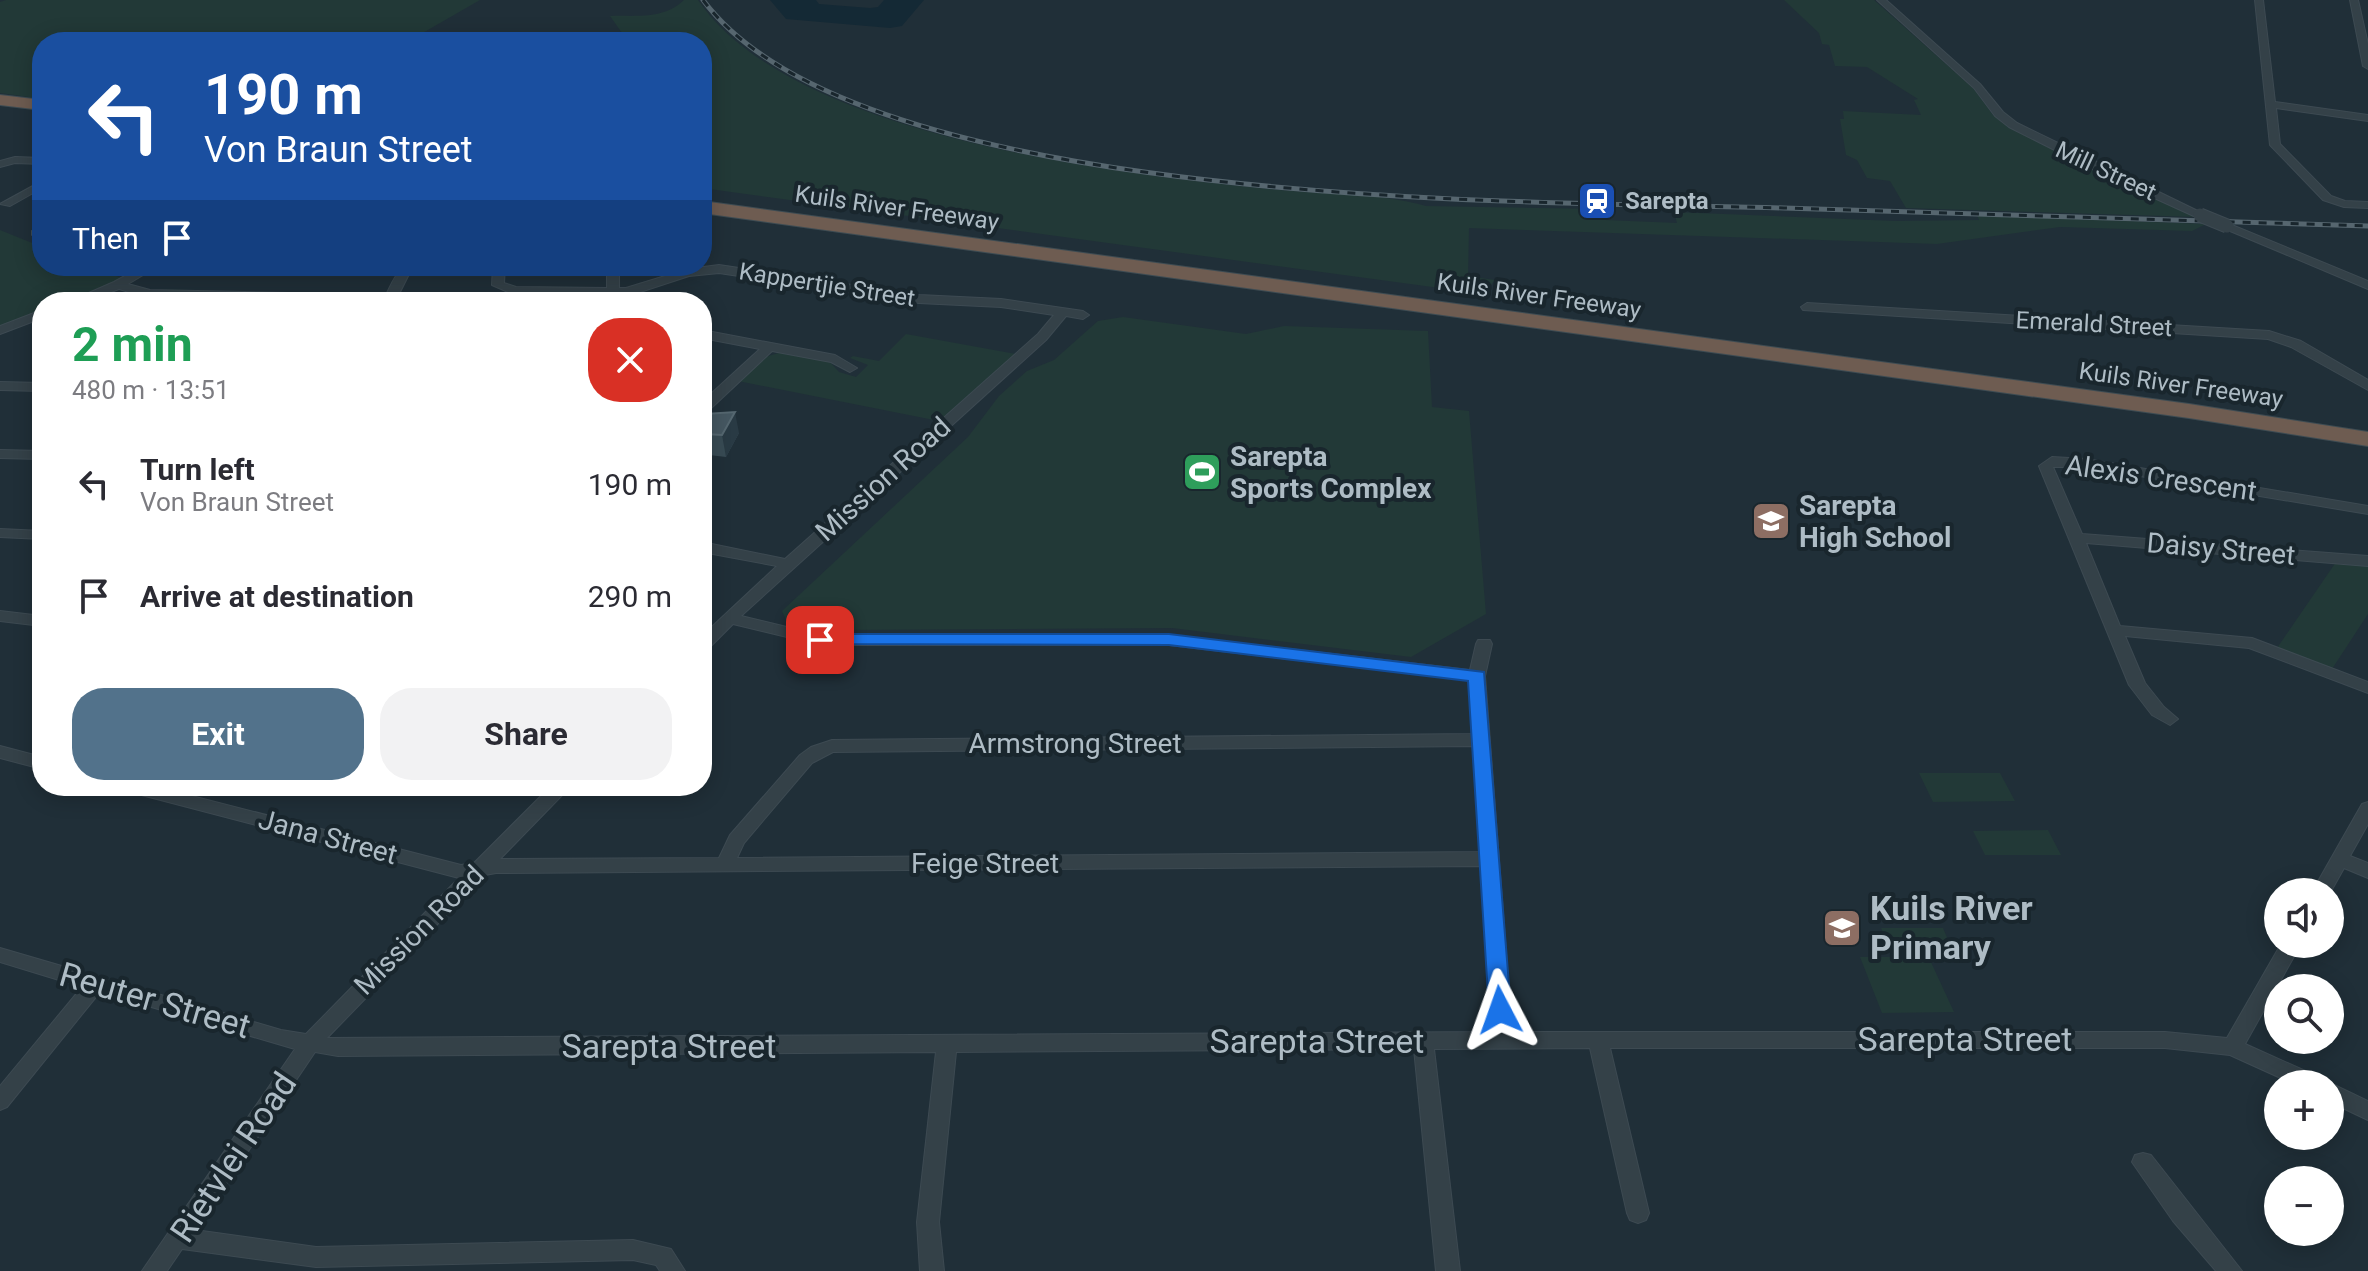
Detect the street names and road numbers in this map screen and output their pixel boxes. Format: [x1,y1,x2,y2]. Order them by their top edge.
street label: Mill Street [2051,136,2161,207]
street label: Kuils River Freeway [793,180,1001,236]
street label: Kappertjie Street [737,257,917,313]
street label: Kuils River Freeway [1435,268,1643,324]
street label: Emerald Street [2015,306,2173,342]
street label: Kuils River Freeway [2077,357,2285,413]
street label: Mission Road [809,410,957,548]
street label: Alexis Crescent [2063,448,2259,508]
street label: Daisy Street [2145,526,2297,572]
street label: Armstrong Street [968,727,1182,760]
street label: Jana Street [255,803,401,871]
street label: Feige Street [911,847,1059,880]
street label: Mission Road [347,858,491,1002]
street label: Reuter Street [55,954,255,1046]
street label: Sarepta Street [1858,1019,2072,1059]
street label: Sarepta Street [1210,1021,1424,1061]
street label: Sarepta Street [562,1026,776,1066]
street label: Rietvlei Road [162,1065,304,1249]

